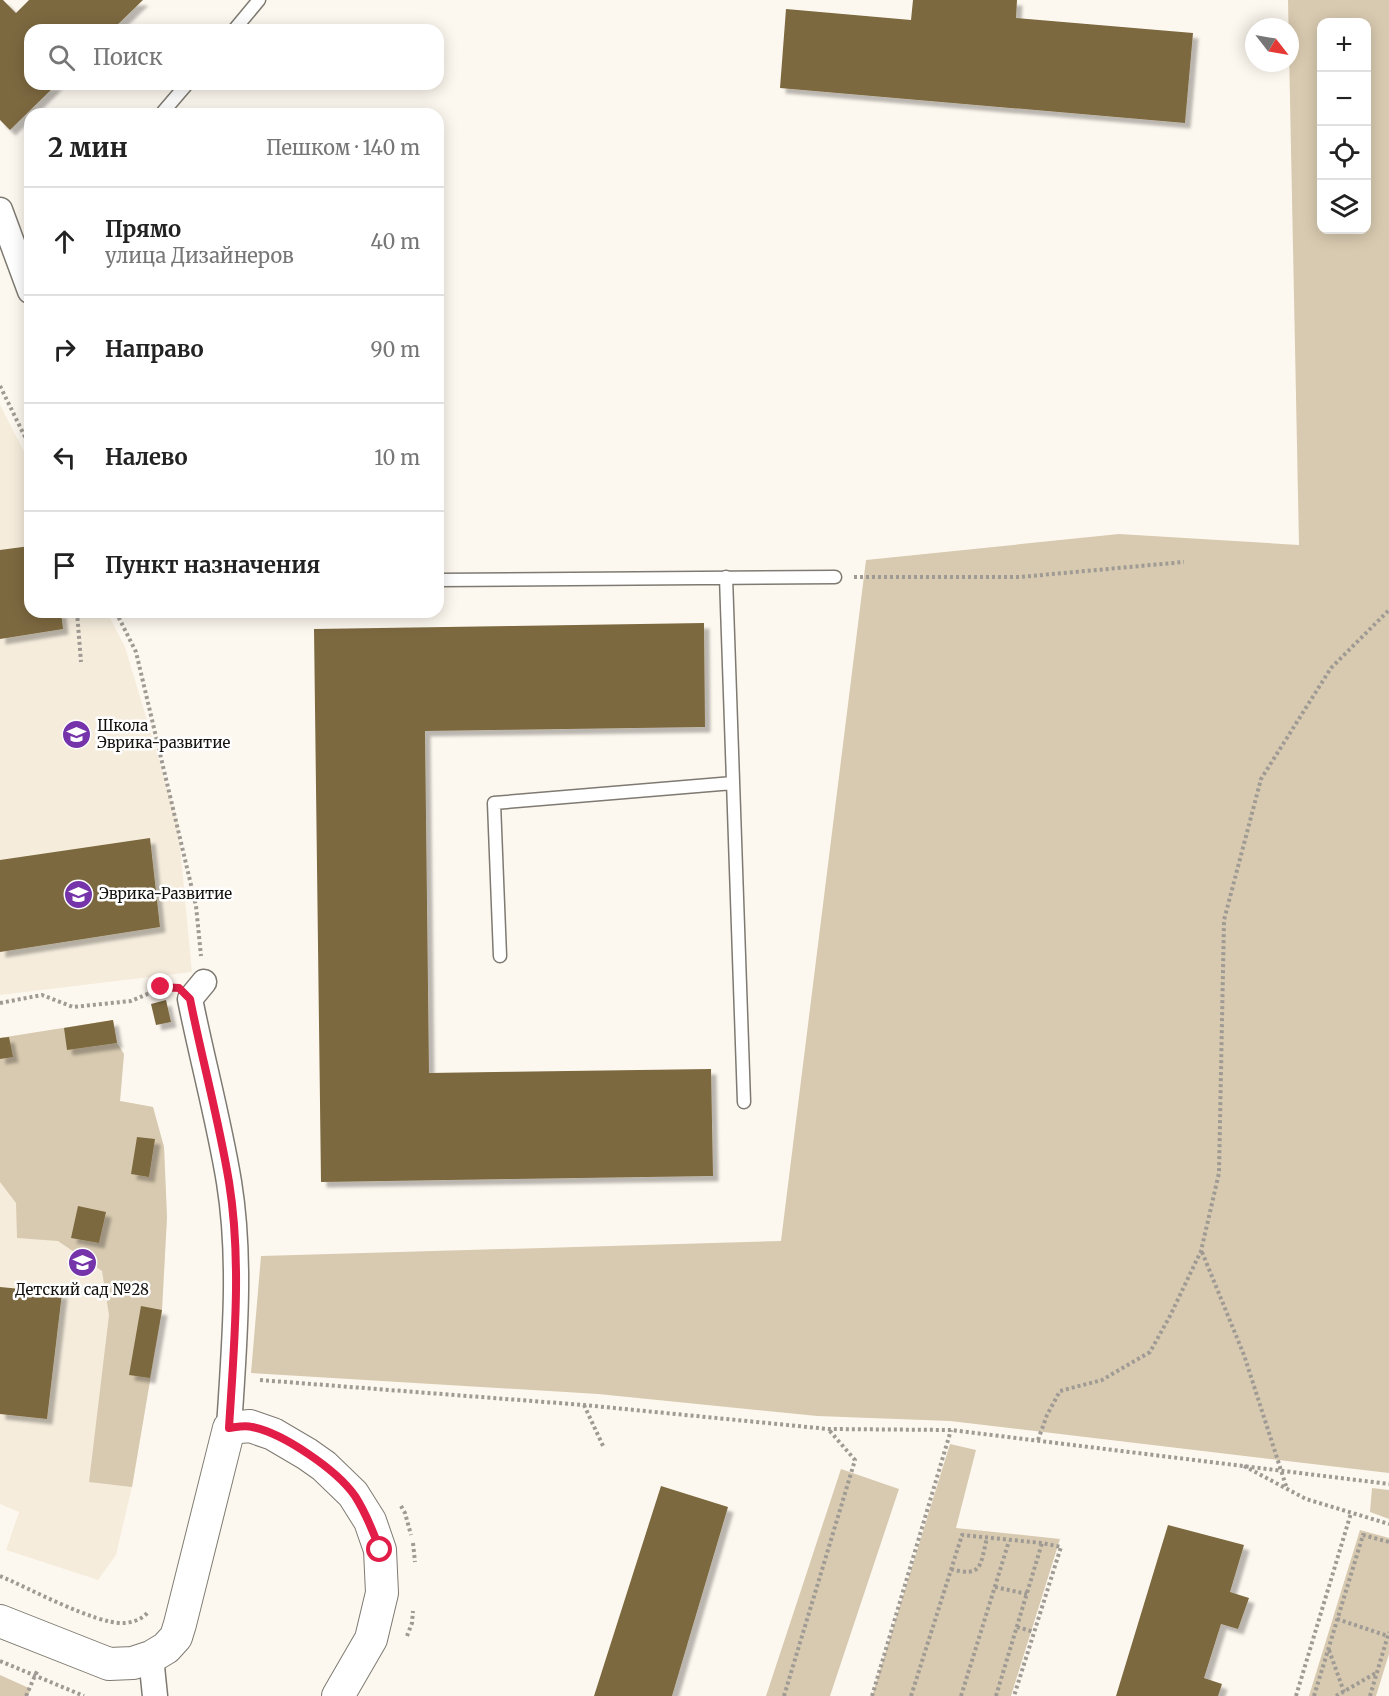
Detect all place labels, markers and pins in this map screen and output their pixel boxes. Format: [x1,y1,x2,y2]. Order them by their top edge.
place label: Школа Эврика-развитие [97,716,230,752]
school or university icon: Школа Эврика-развитие [60,719,92,751]
school or university icon: Эврика-Развитие [62,878,94,910]
place label: Эврика-Развитие [99,884,232,903]
school or university icon: Детский сад №28 [66,1247,98,1279]
place label: Детский сад №28 [15,1280,149,1299]

